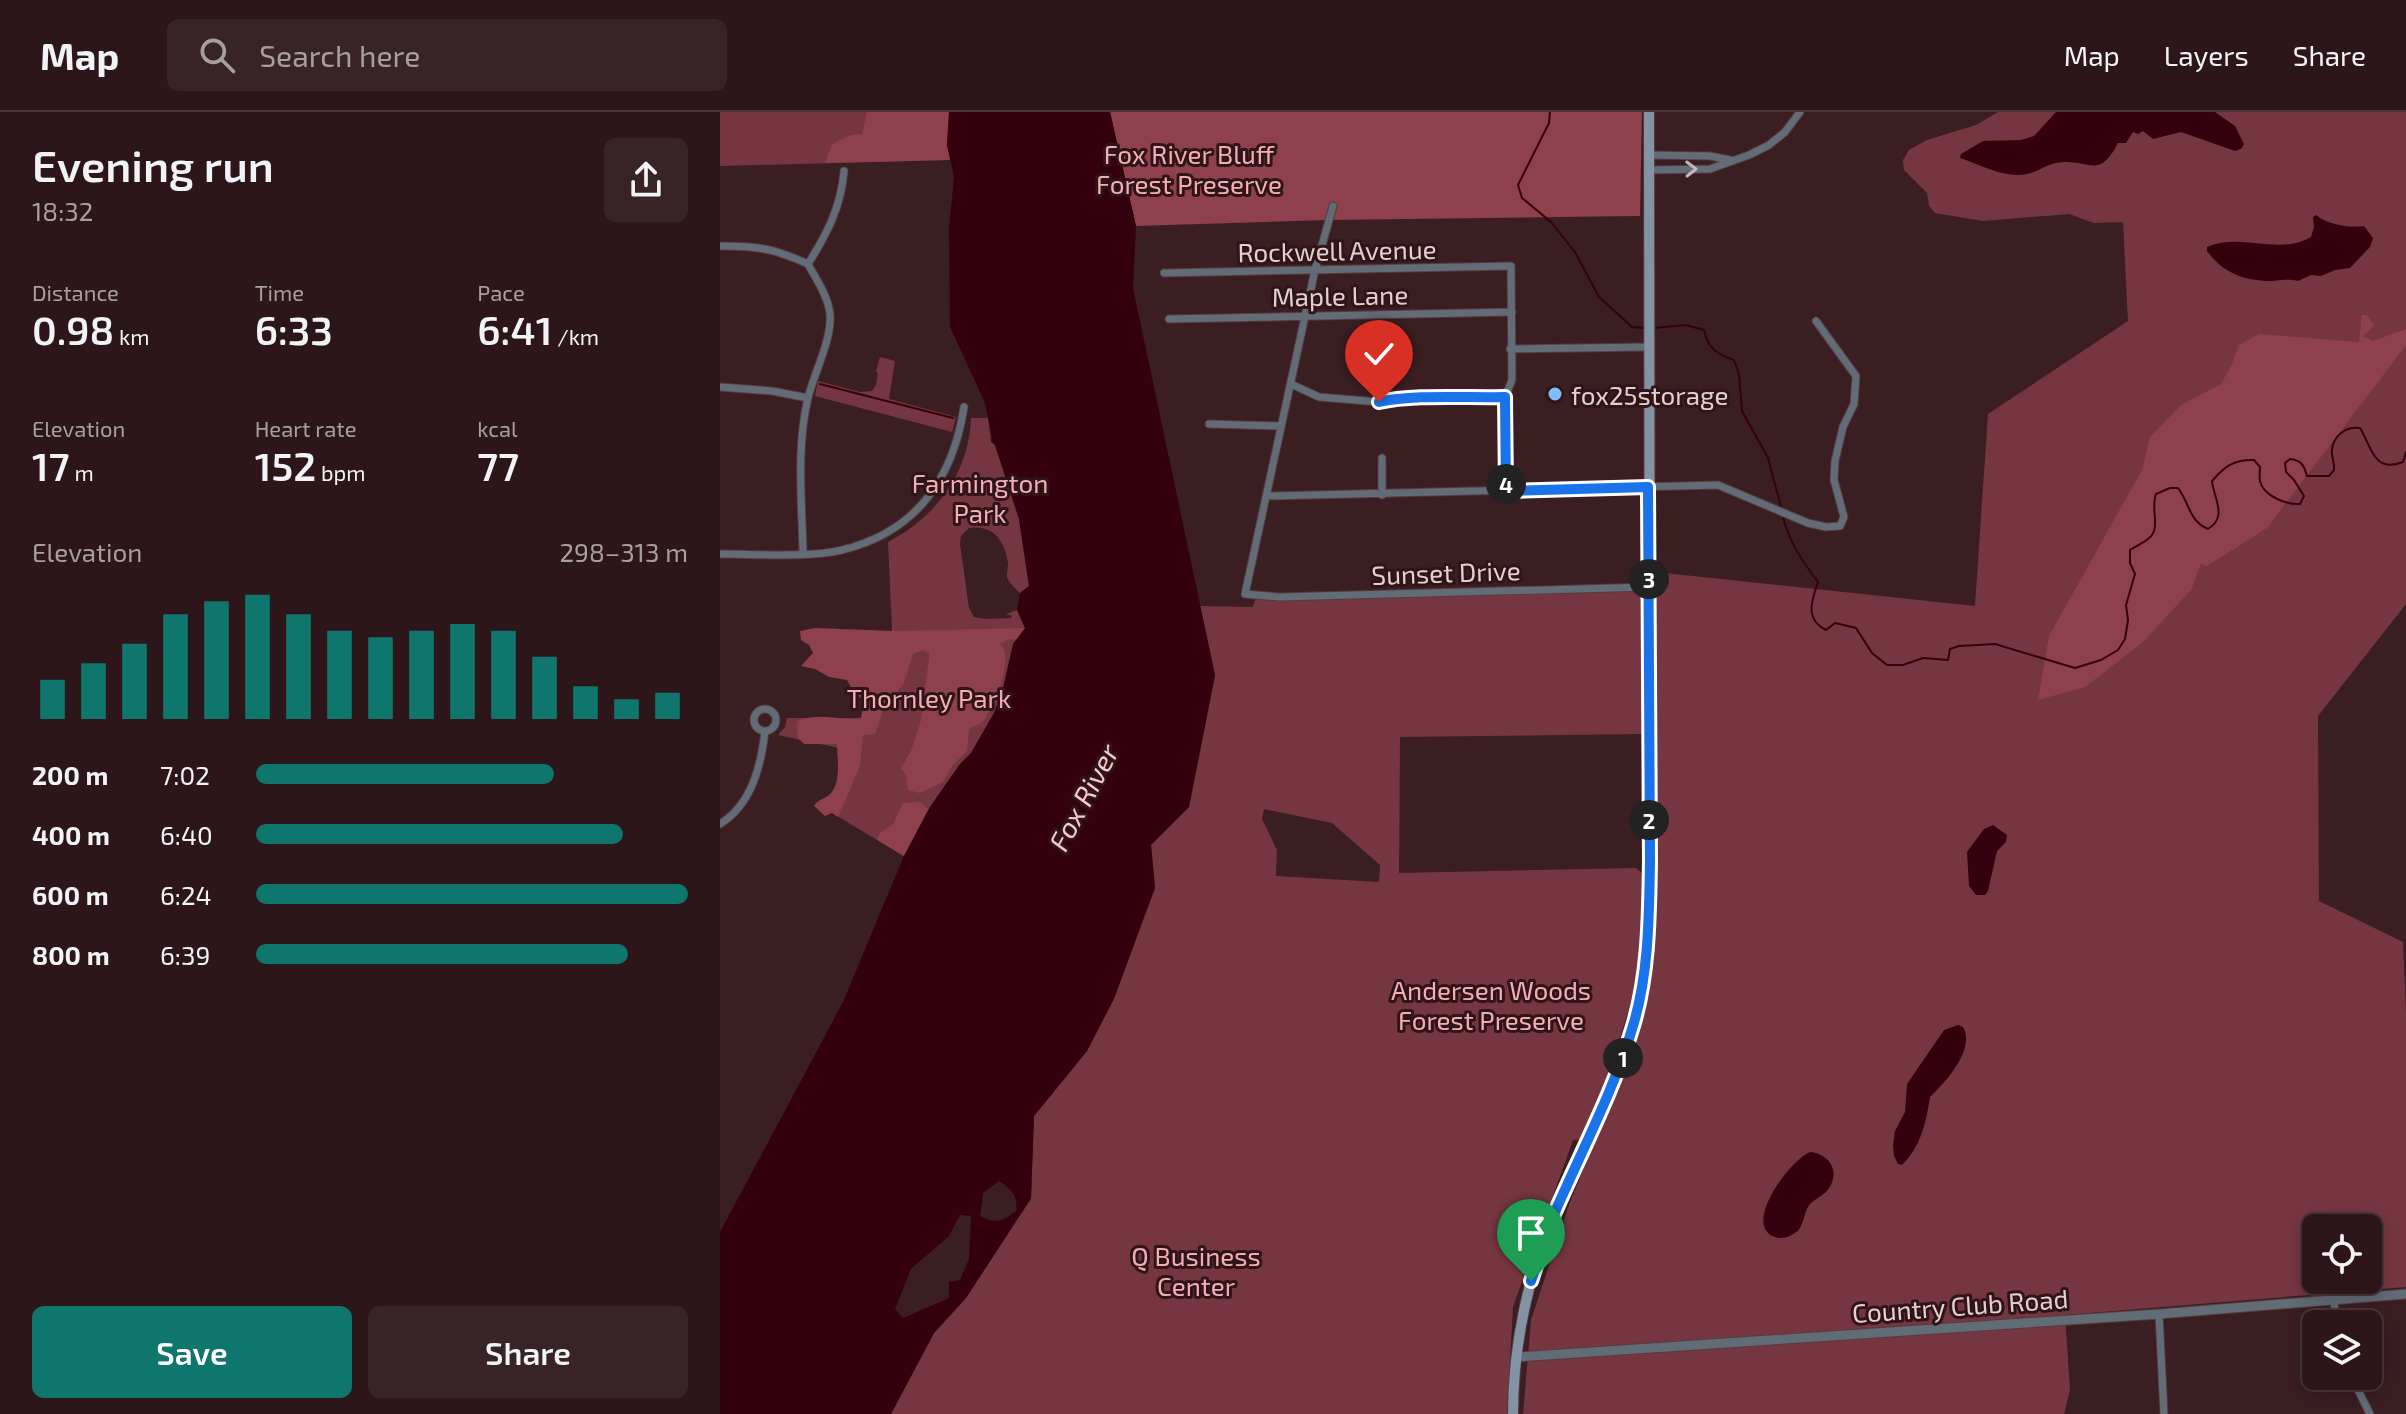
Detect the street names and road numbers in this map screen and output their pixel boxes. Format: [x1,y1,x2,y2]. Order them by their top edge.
street label: Rockwell Avenue [1237,233,1437,267]
street label: Maple Lane [1272,278,1408,312]
street label: Sunset Drive [1371,554,1521,590]
street label: Country Club Road [1851,1282,2069,1328]

